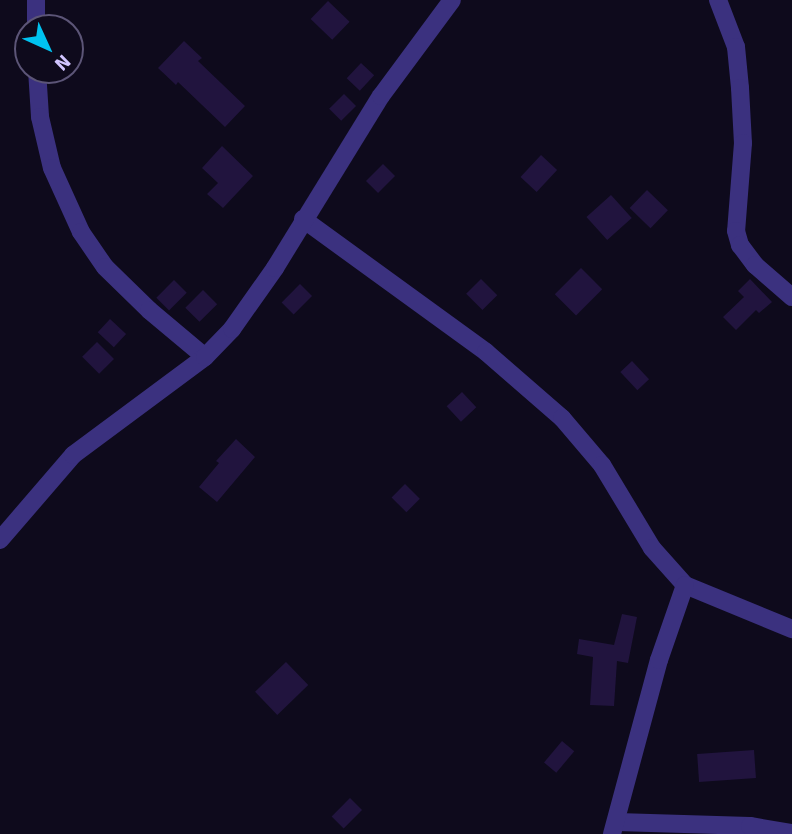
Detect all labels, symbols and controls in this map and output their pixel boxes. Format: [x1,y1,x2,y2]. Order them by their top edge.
north arrow [14,14,84,84]
text: N [49,49,76,76]

